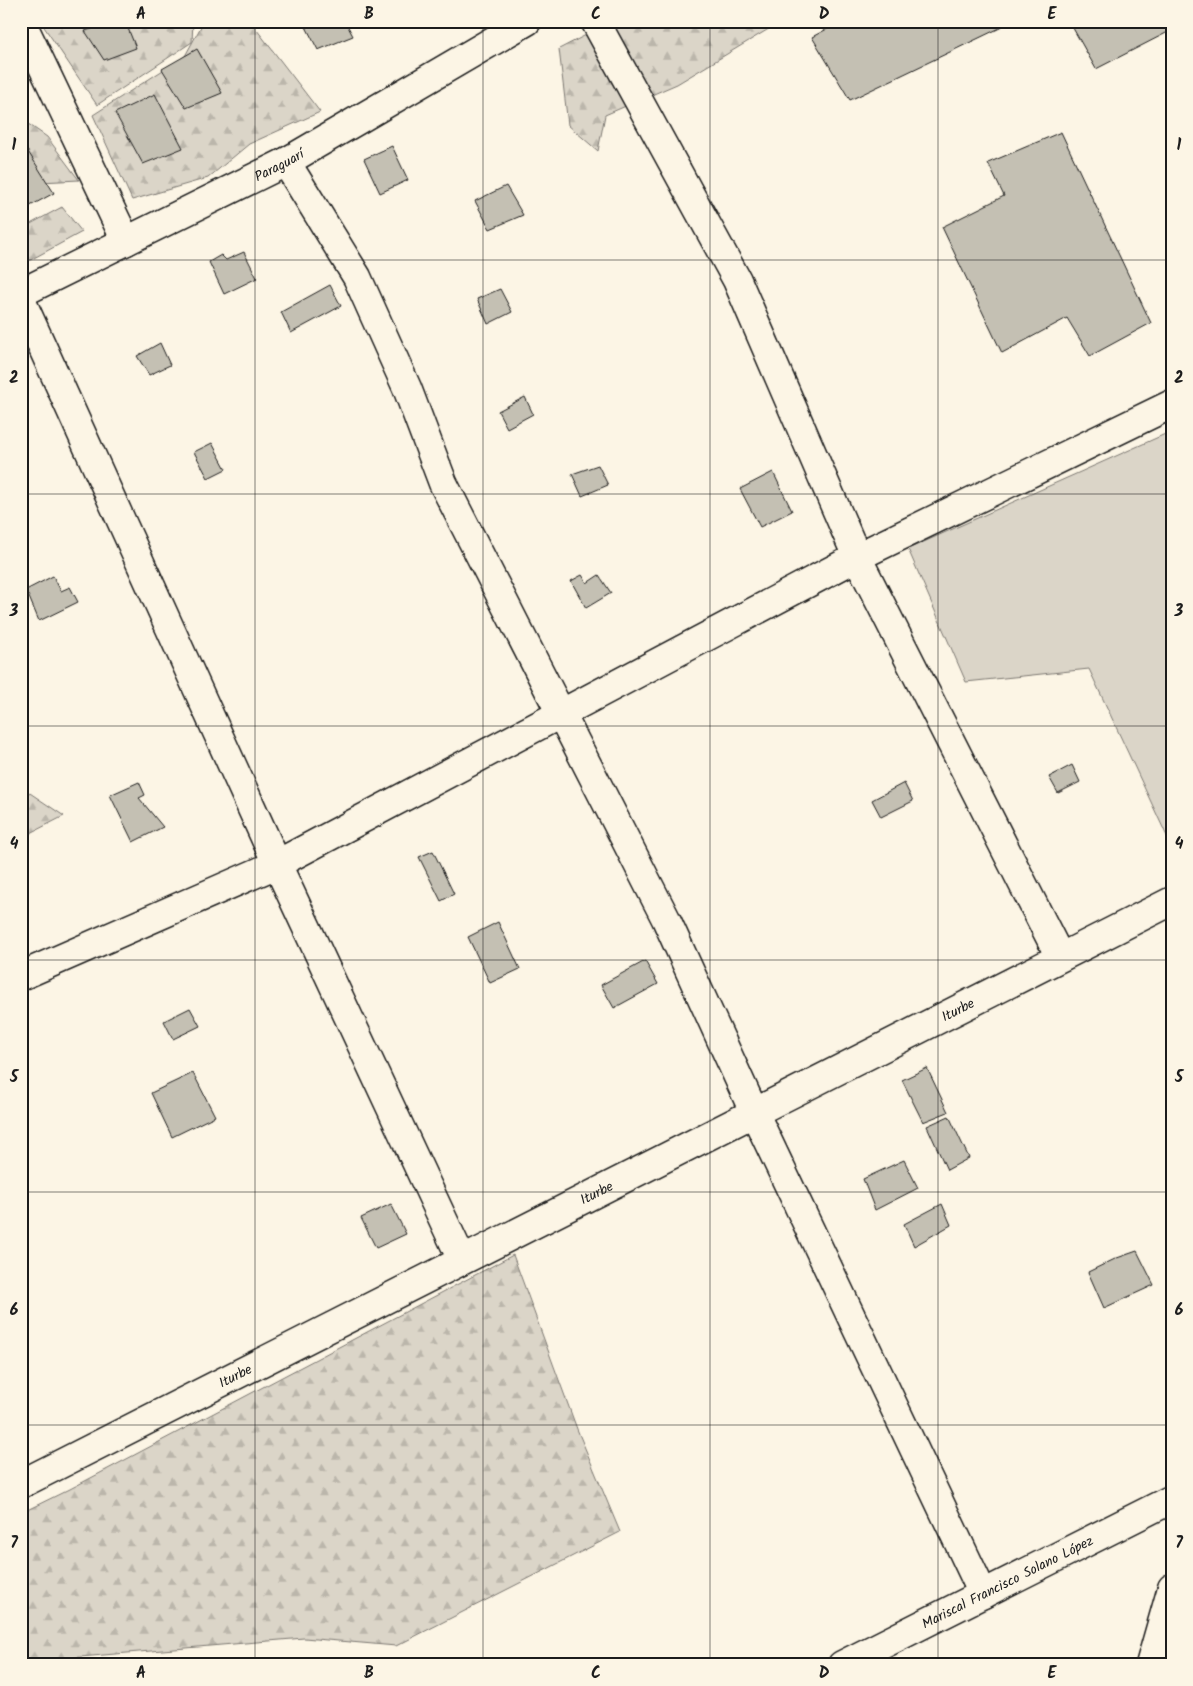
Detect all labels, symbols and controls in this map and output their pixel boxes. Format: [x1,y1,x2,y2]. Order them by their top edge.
text: A [136,2,146,27]
text: B [364,2,374,27]
text: C [591,2,601,27]
text: D [819,2,830,27]
text: E [1048,2,1058,27]
text: 1 [12,133,17,158]
text: 1 [1177,133,1182,158]
street label: Paraguarí [251,142,311,188]
text: 2 [9,366,19,391]
text: 2 [1174,366,1184,391]
text: 3 [9,599,19,624]
text: 3 [1174,599,1184,624]
text: 4 [10,832,19,857]
text: 4 [1175,832,1184,857]
street label: Iturbe [938,992,979,1028]
text: 5 [9,1065,20,1090]
text: 5 [1174,1065,1185,1090]
street label: Iturbe [576,1175,618,1211]
text: 6 [10,1298,19,1323]
text: 6 [1175,1298,1184,1323]
street label: Iturbe [215,1358,257,1394]
street label: Mariscal Francisco Solano López [918,1530,1097,1635]
text: 7 [10,1531,18,1556]
text: 7 [1175,1531,1183,1556]
text: A [136,1661,146,1686]
text: B [364,1661,374,1686]
text: C [591,1661,601,1686]
text: D [819,1661,830,1686]
text: E [1048,1661,1058,1686]

